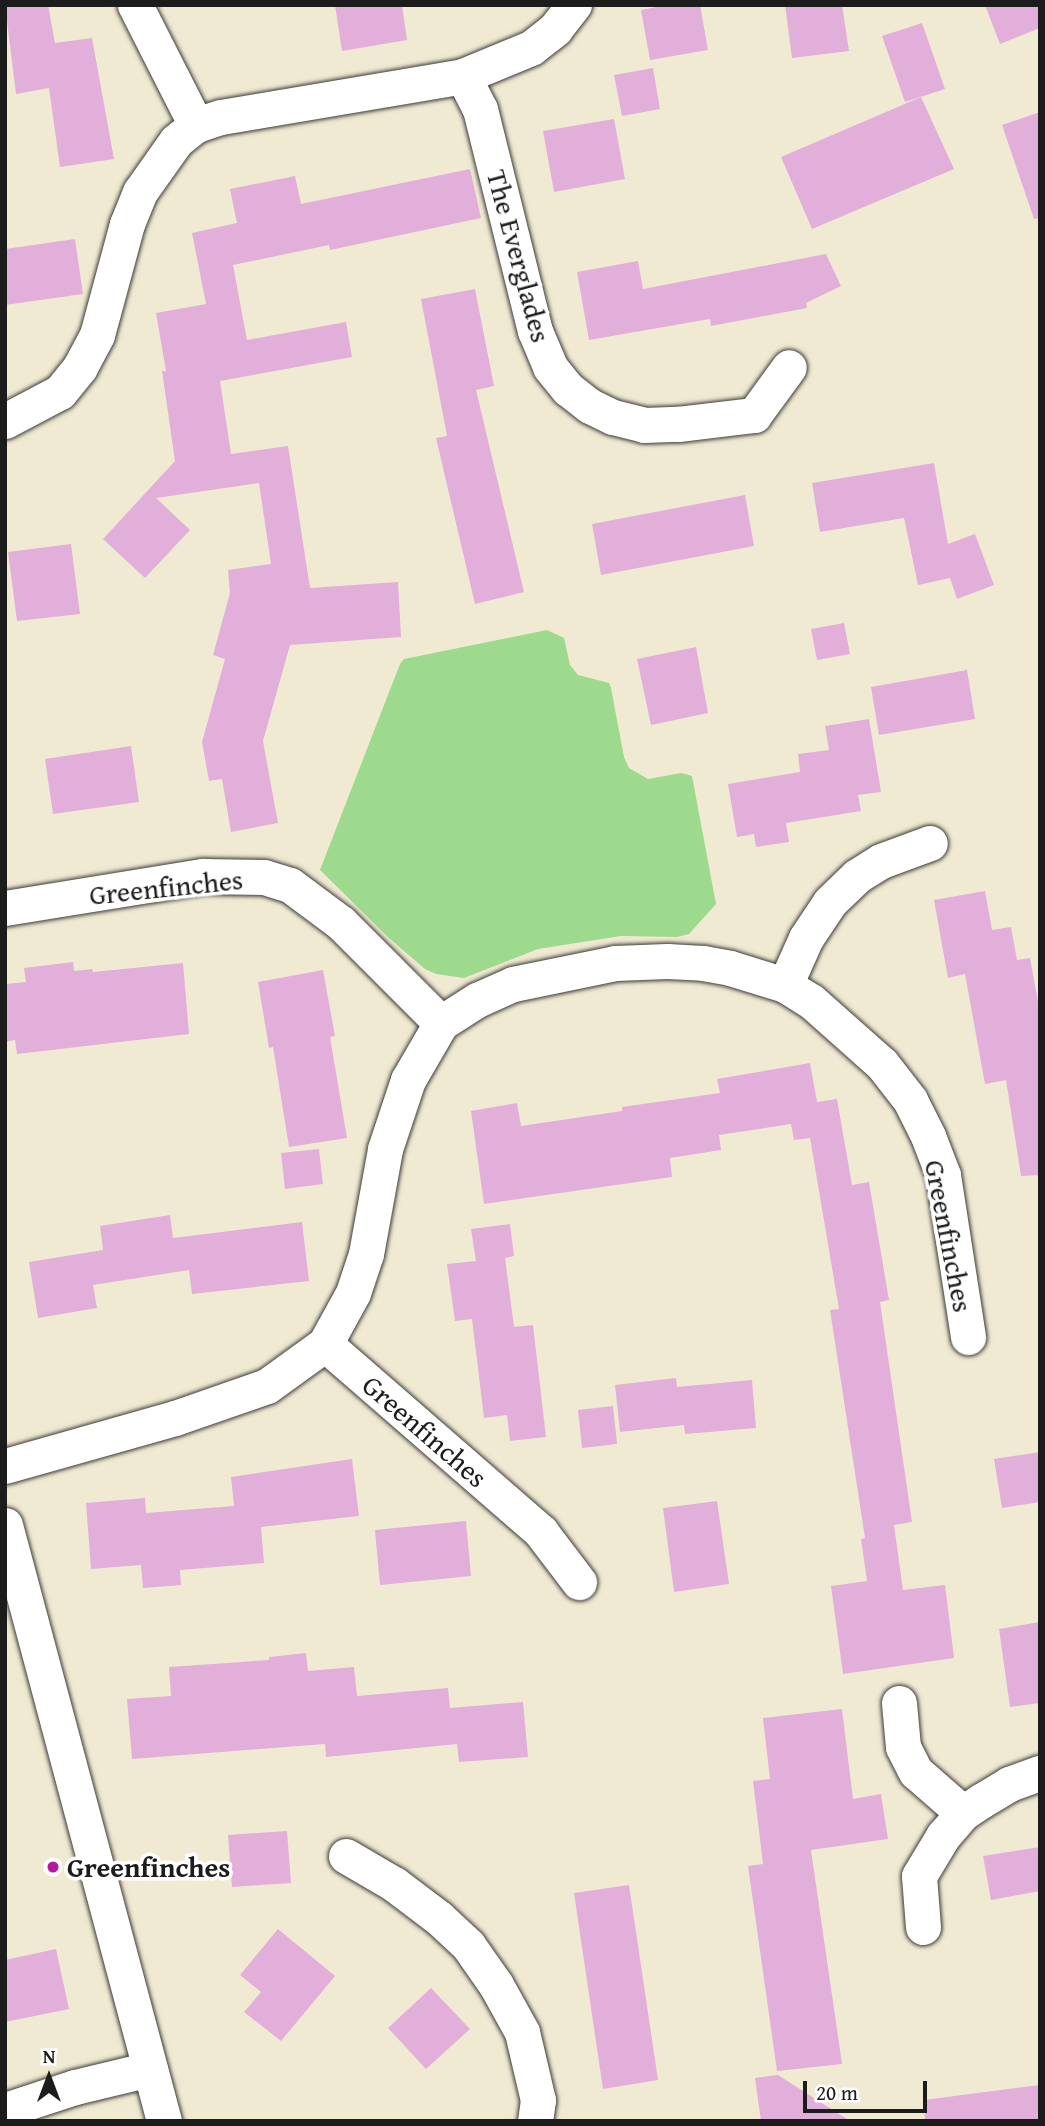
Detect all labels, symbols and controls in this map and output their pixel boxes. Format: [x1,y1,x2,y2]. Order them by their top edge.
street label: The Everglades [480,166,558,346]
street label: Greenfinches [88,862,244,912]
street label: Greenfinches [918,1157,980,1315]
street label: Greenfinches [356,1368,494,1494]
place label: Greenfinches [67,1850,230,1884]
marker: Greenfinches [45,1859,61,1875]
north arrow [14,2042,84,2112]
text: N [43,2042,55,2070]
scale bar [807,2066,931,2110]
text: 20 m [816,2077,858,2108]

